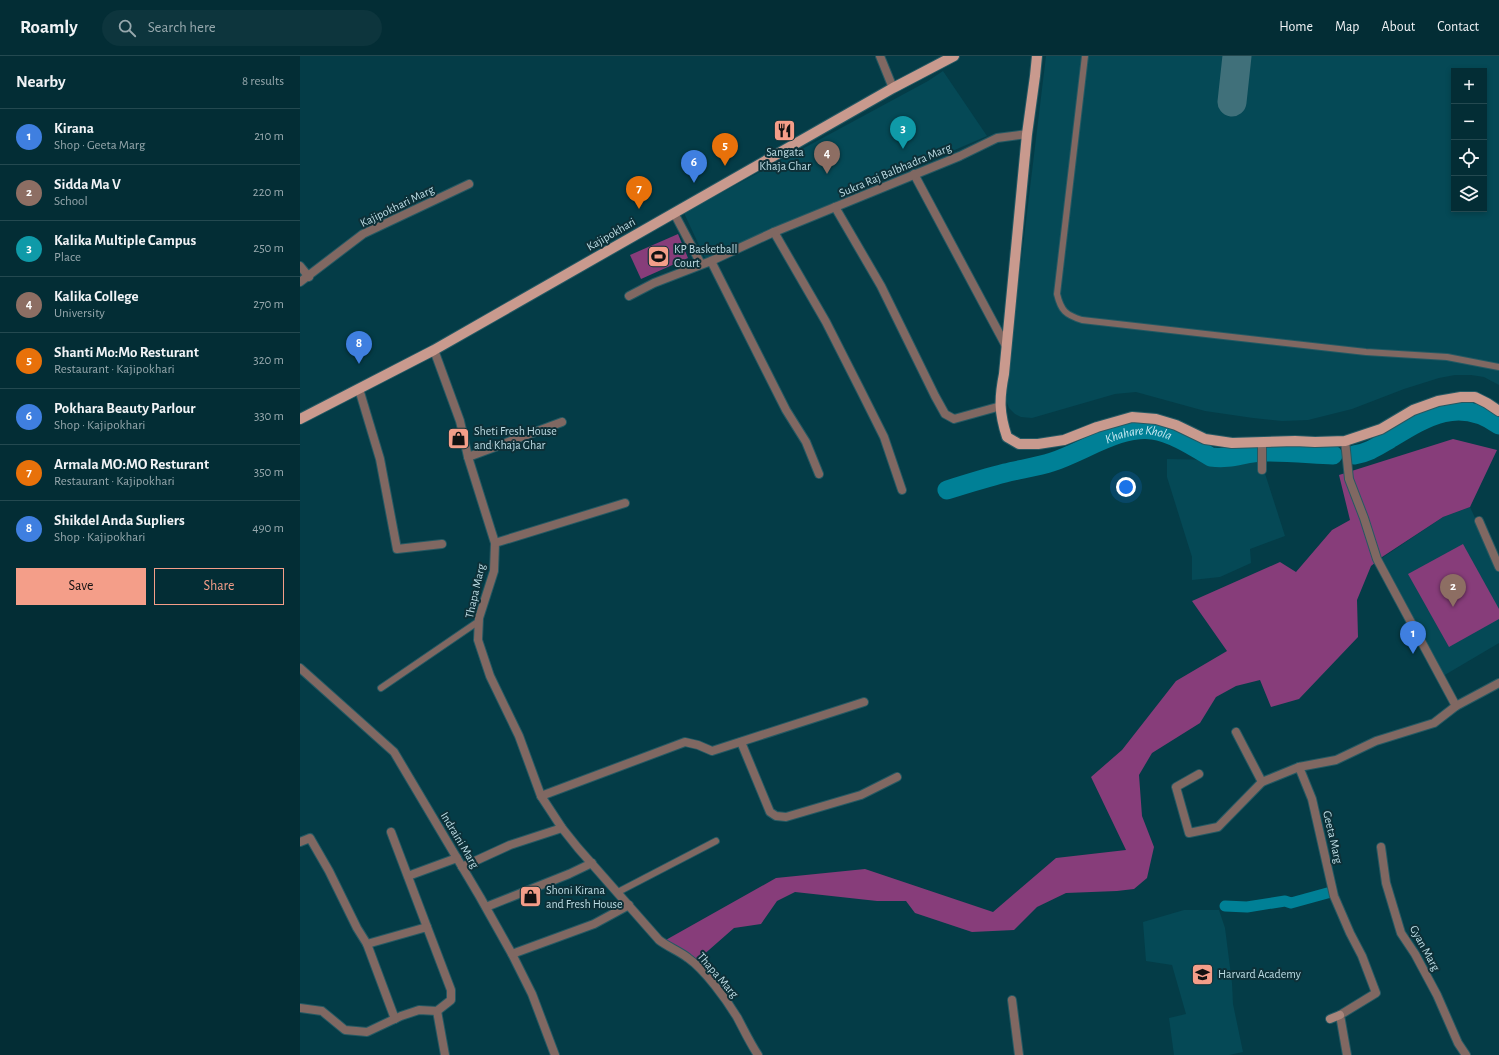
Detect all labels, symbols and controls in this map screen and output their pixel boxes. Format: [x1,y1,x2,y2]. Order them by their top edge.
search box [102,10,382,46]
icon: search [116,17,138,39]
text: Roamly [20,18,78,37]
text: Search here [148,20,216,35]
text: Home [1279,20,1313,34]
text: Map [1335,20,1359,34]
text: About [1381,20,1415,34]
text: Contact [1437,20,1479,34]
map controls [1451,68,1487,212]
button: + [1451,68,1487,104]
text: Nearby [16,73,66,90]
text: 8 results [242,75,284,88]
button: − [1451,104,1487,140]
pin: 3 [890,116,916,149]
restaurant icon: Sangata Khaja Ghar [772,118,798,144]
text: Kirana [54,121,94,136]
text: 1 [27,130,31,143]
text: 210 m [254,130,284,143]
pin: 5 [712,133,738,166]
text: Shop · Geeta Marg [54,139,145,152]
button: locate [1451,140,1487,176]
pin: 4 [814,141,840,174]
street label: Sukra Raj Balbhadra Marg [837,141,953,200]
place label: Sangata Khaja Ghar [759,146,811,173]
pin: 6 [681,150,707,183]
pin: 7 [626,176,652,209]
button: layers [1451,176,1487,212]
text: Sidda Ma V [54,177,121,192]
street label: Kajipokhari Marg [358,183,436,230]
text: 2 [26,186,32,199]
text: 220 m [253,186,284,199]
text: School [54,195,88,208]
street label: Kajipokhari [585,215,638,254]
text: Kalika Multiple Campus [54,233,196,248]
text: 3 [26,242,32,255]
text: 250 m [253,242,284,255]
sports icon: KP Basketball Court [646,243,672,269]
place label: KP Basketball Court [674,243,738,269]
text: Place [54,251,81,264]
text: Kalika College [54,289,139,304]
text: 4 [26,298,32,311]
text: 270 m [253,298,284,311]
text: University [54,307,105,320]
pin: 8 [346,331,372,364]
text: Shanti Mo:Mo Resturant [54,345,199,360]
text: 5 [26,354,32,367]
text: 320 m [253,354,284,367]
text: Restaurant · Kajipokhari [54,363,175,376]
text: Pokhara Beauty Parlour [54,401,196,416]
text: 6 [26,410,32,423]
text: 330 m [254,410,284,423]
text: Shop · Kajipokhari [54,419,146,432]
water label: Khahare Khola [1103,424,1174,446]
shop icon: Sheti Fresh House and Khaja Ghar [445,425,471,451]
place label: Sheti Fresh House and Khaja Ghar [474,425,557,452]
text: Armala MO:MO Resturant [54,457,209,472]
text: 7 [26,466,32,479]
text: 350 m [254,466,284,479]
text: Restaurant · Kajipokhari [54,475,175,488]
your location [1116,477,1136,497]
text: Shikdel Anda Supliers [54,513,185,528]
text: 8 [26,522,32,535]
text: 490 m [252,522,284,535]
text: Shop · Kajipokhari [54,531,146,544]
street label: Thapa Marg [463,562,487,619]
button: Save [16,568,146,605]
button: Share [154,568,284,605]
pin: 2 [1440,574,1466,607]
pin: 1 [1400,621,1426,654]
street label: Geeta Marg [1321,809,1345,865]
street label: Indraini Marg [439,810,482,870]
shop icon: Shoni Kirana and Fresh House [518,884,544,910]
place label: Shoni Kirana and Fresh House [546,884,623,910]
street label: Gyan Marg [1407,923,1442,973]
street label: Thapa Marg [695,950,741,1000]
school or university icon: Harvard Academy [1190,961,1216,987]
place label: Harvard Academy [1218,968,1301,981]

